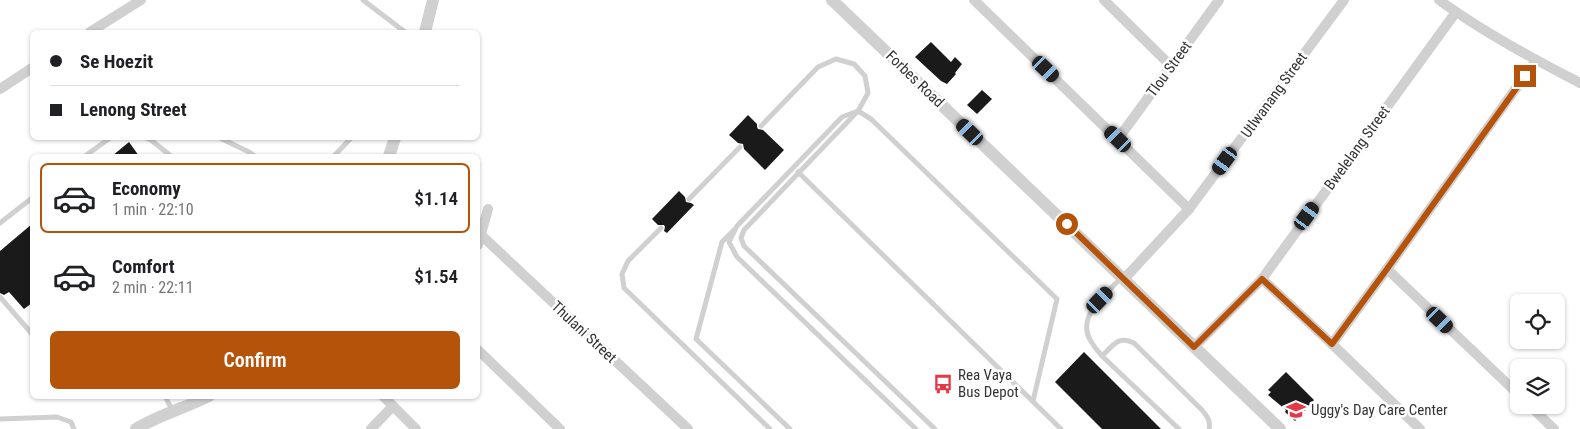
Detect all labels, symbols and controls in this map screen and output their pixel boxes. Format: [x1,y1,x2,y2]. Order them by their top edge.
street label: Tlou Street [1143,38,1195,100]
street label: Forbes Road [882,47,948,111]
street label: Utlwanang Street [1237,49,1311,141]
text: Se Hoezit [80,50,153,73]
car [1030,53,1062,85]
route end [1514,65,1536,87]
text: Lenong Street [80,98,187,121]
street label: Bwelelang Street [1321,103,1393,193]
car [953,116,986,148]
car [1102,123,1134,155]
car [1210,144,1239,178]
icon: car [52,176,97,221]
text: Economy [112,177,181,200]
text: $1.14 [414,187,458,210]
car [1292,199,1321,233]
text: 1 min · 22:10 [112,200,194,219]
route start [1056,213,1078,235]
icon: car [52,254,97,299]
text: Comfort [112,255,175,278]
text: $1.54 [414,265,458,288]
text: 2 min · 22:11 [112,278,194,297]
car [1084,284,1115,316]
map controls [1510,294,1565,414]
button: locate [1510,294,1565,349]
street label: Thulani Street [548,297,620,367]
car [1424,304,1456,336]
button: Confirm [50,331,460,389]
button: layers [1510,359,1565,414]
place label: Rea Vaya Bus Depot [958,366,1019,401]
bus stop icon: Rea Vaya Bus Depot [932,373,954,395]
school or university icon: Uggy's Day Care Center [1285,399,1307,421]
place label: Uggy's Day Care Center [1311,401,1448,419]

